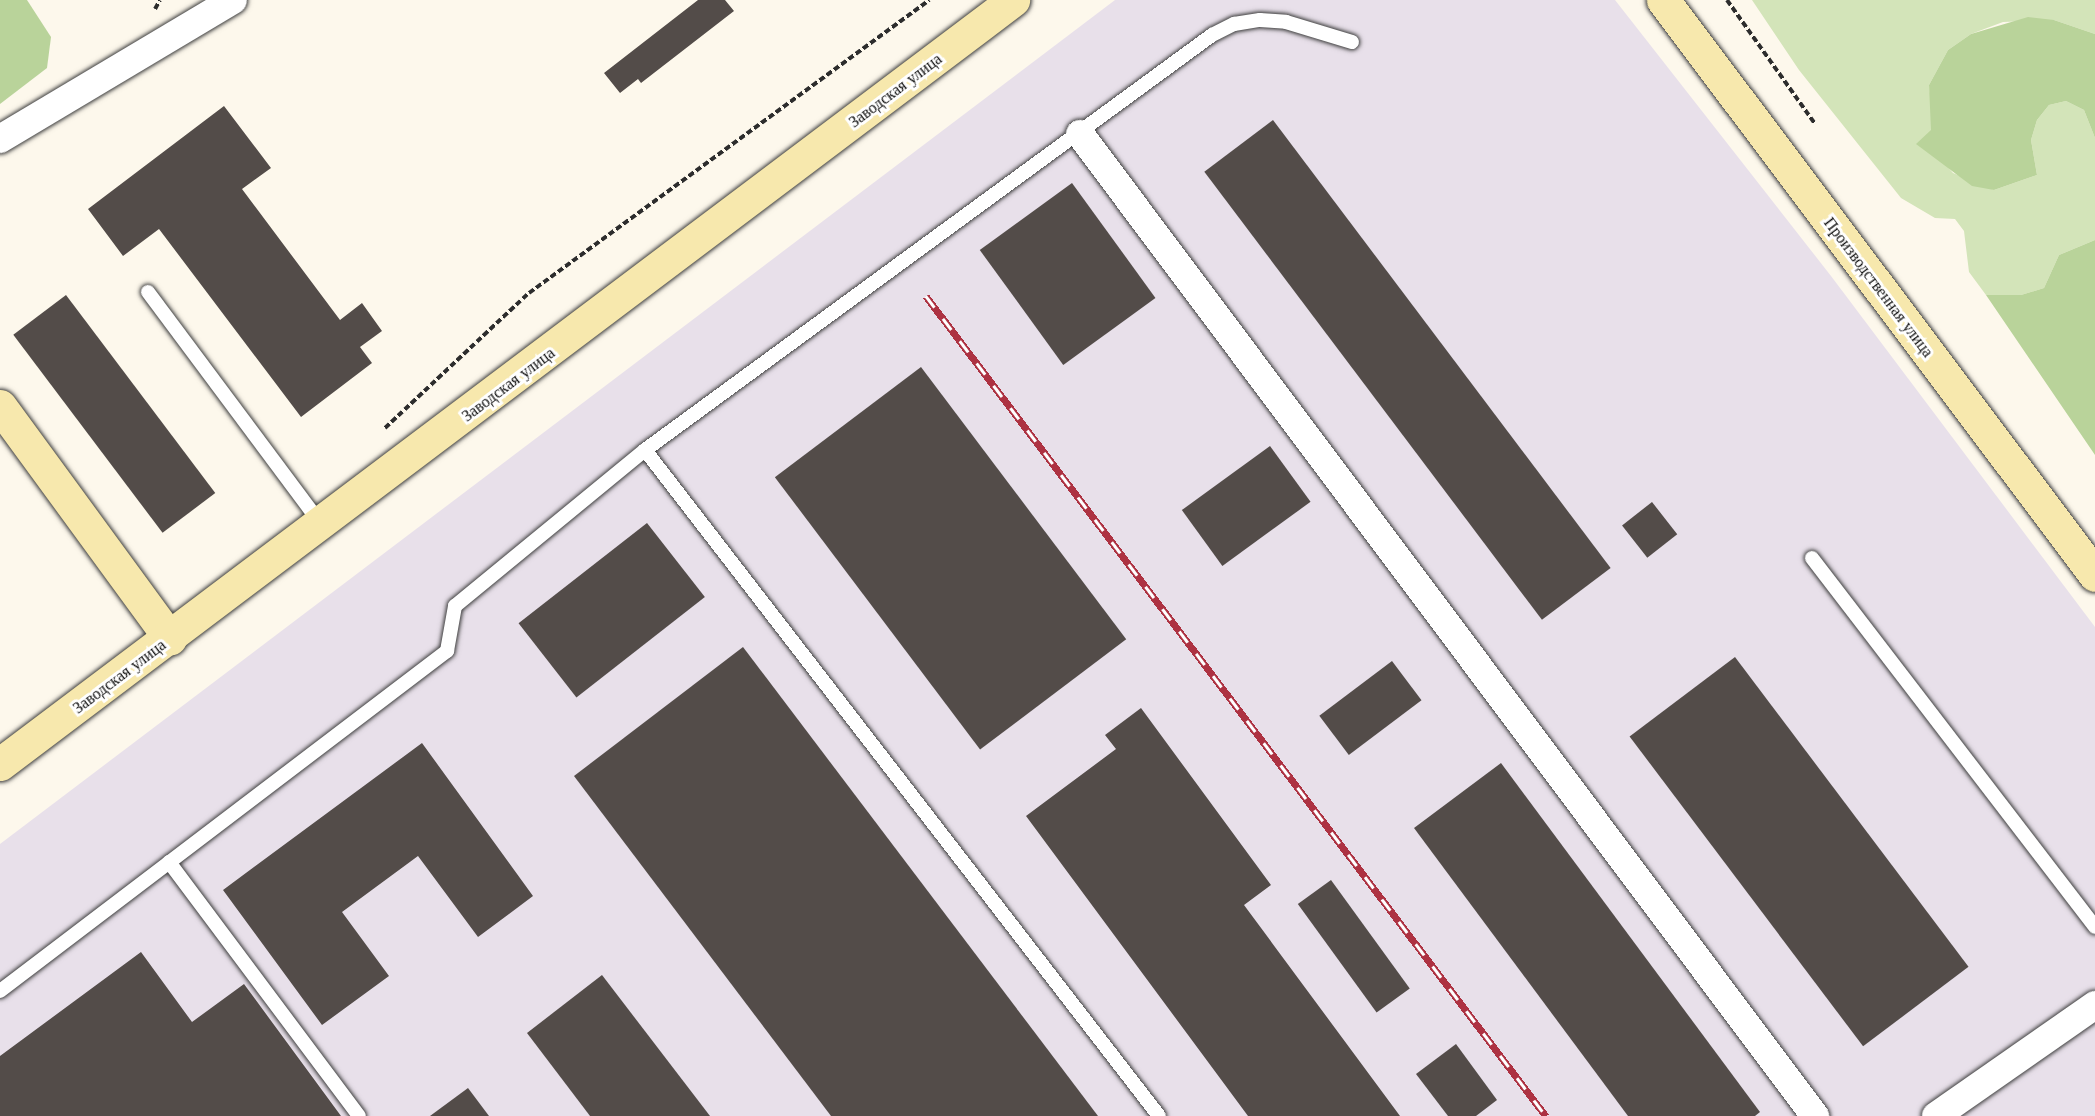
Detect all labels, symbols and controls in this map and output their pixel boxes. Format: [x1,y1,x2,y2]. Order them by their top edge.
street label: Заводская улица [845,49,945,131]
street label: Производственная улица [1820,213,1938,361]
street label: Заводская улица [458,343,558,425]
street label: Заводская улица [69,635,169,717]

